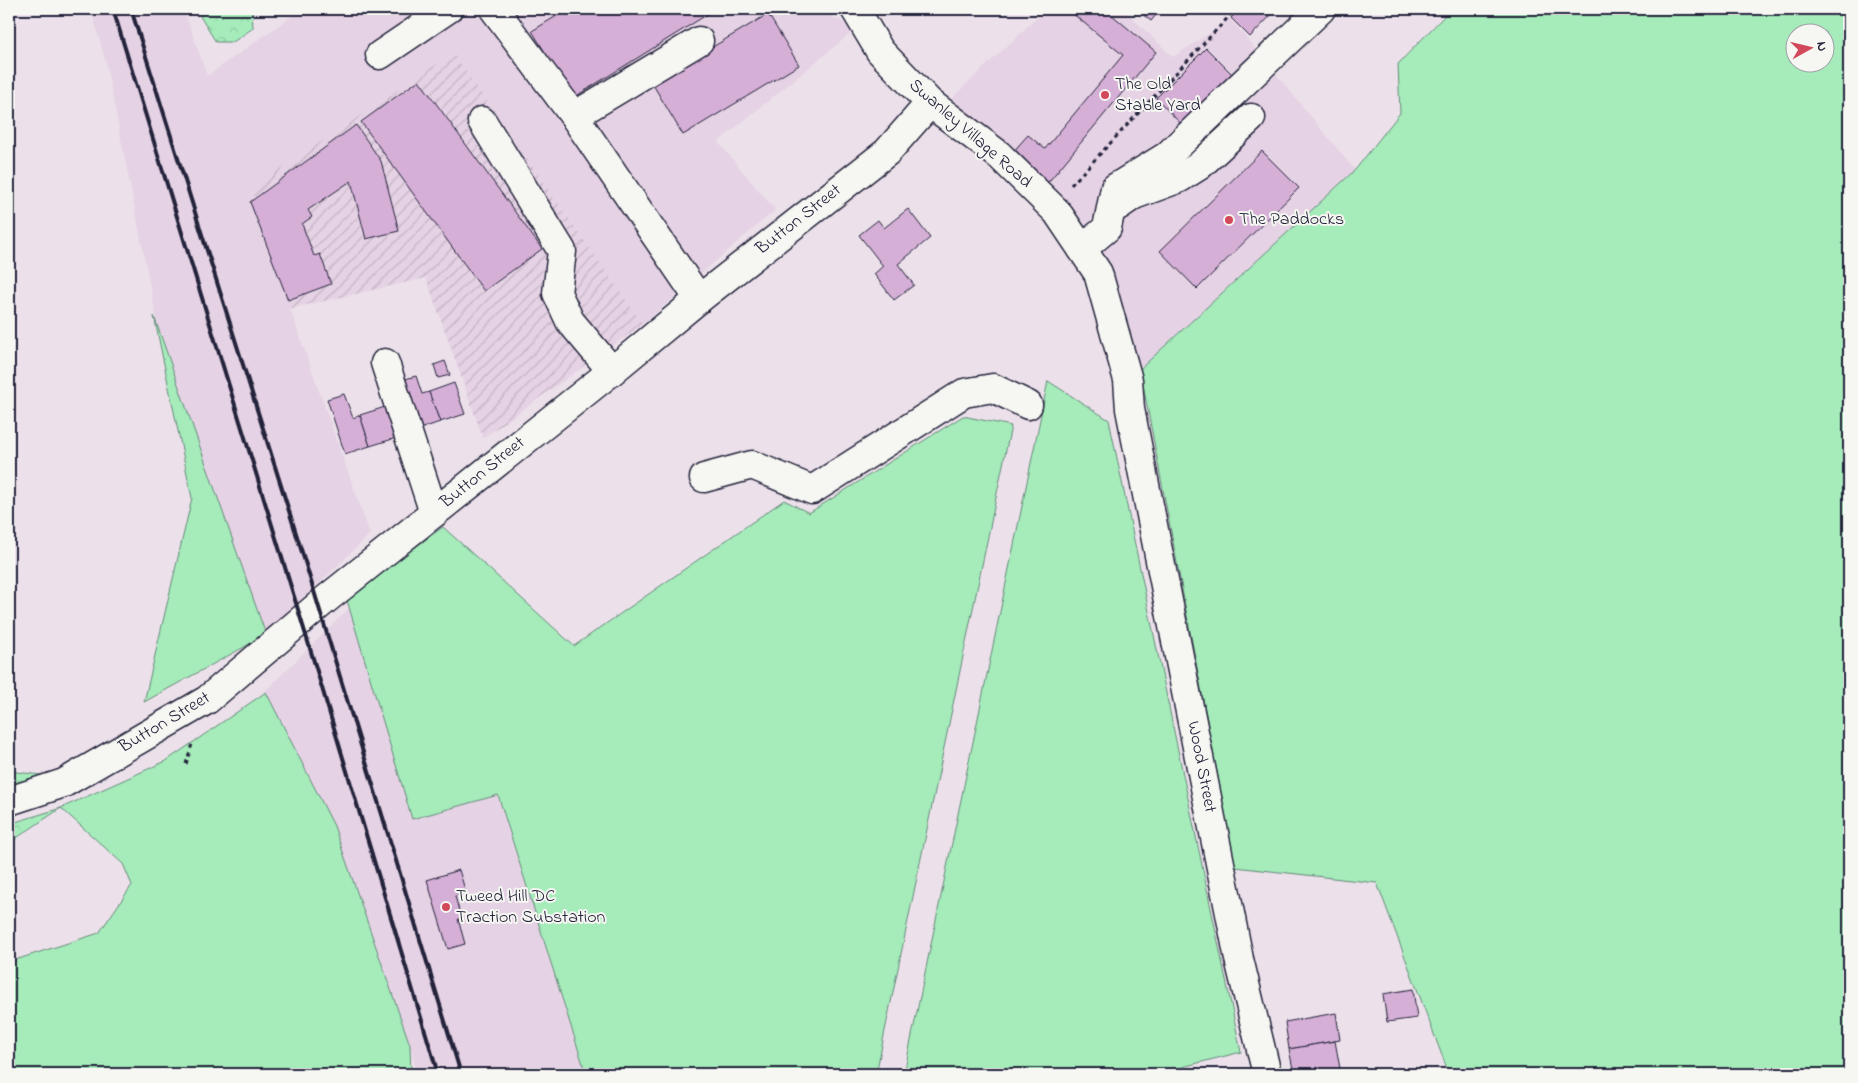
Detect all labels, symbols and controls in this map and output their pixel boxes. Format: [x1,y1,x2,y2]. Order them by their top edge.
north arrow [1786,22,1836,72]
text: N [1810,40,1832,53]
place label: The Old Stable Yard [1115,72,1201,119]
street label: Swanley Village Road [902,73,1037,196]
marker: The Old Stable Yard [1099,89,1111,101]
street label: Button Street [750,178,847,262]
place label: The Paddocks [1239,207,1344,233]
marker: The Paddocks [1223,214,1235,226]
street label: Button Street [434,431,531,516]
street label: Button Street [113,685,216,761]
street label: Wood Street [1179,719,1223,815]
place label: Tweed Hill DC Traction Substation [456,884,606,931]
marker: Tweed Hill DC Traction Substation [440,901,452,913]

